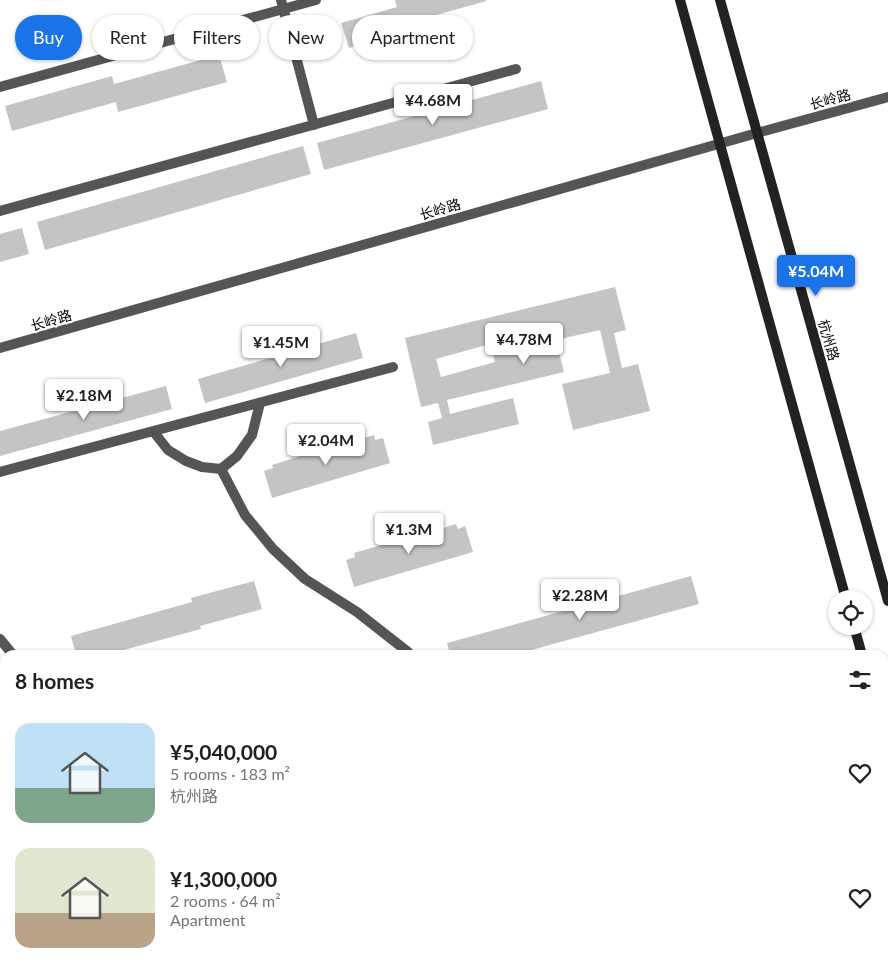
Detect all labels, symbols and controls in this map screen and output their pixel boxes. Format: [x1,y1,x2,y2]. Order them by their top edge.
chip: Buy [15,15,82,60]
chip: Rent [92,15,164,60]
chip: Filters [174,15,259,60]
chip: New [269,15,342,60]
chip: Apartment [352,15,473,60]
pin: ¥4.68M [392,84,474,126]
street label: 长岭路 [808,85,852,113]
text: ¥4.68M [405,90,461,109]
street label: 长岭路 [417,195,463,223]
pin: ¥5.04M [775,254,857,297]
text: ¥5.04M [788,261,844,280]
street label: 长岭路 [28,306,74,334]
street label: 杭州路 [815,317,843,363]
pin: ¥4.78M [483,322,565,365]
pin: ¥1.45M [240,326,322,368]
text: ¥4.78M [496,329,552,348]
text: ¥1.45M [253,332,309,351]
pin: ¥2.18M [43,378,125,421]
text: ¥2.18M [56,385,112,404]
pin: ¥2.04M [285,424,367,466]
text: ¥2.04M [298,430,354,449]
pin: ¥1.3M [374,512,444,555]
text: ¥1.3M [386,519,432,538]
pin: ¥2.28M [539,578,621,621]
text: ¥2.28M [552,585,608,604]
map controls [828,590,873,635]
button: locate [828,590,873,635]
icon: filters [846,666,874,694]
text: 8 homes [15,668,94,693]
text: ¥5,040,000 [170,739,277,764]
icon: home [55,743,115,803]
icon: heart [846,759,874,787]
text: 5 rooms · 183 m² [170,764,290,783]
text: 杭州路 [170,786,218,805]
text: ¥1,300,000 [170,866,277,891]
icon: home [55,868,115,928]
icon: heart [846,884,874,912]
text: 2 rooms · 64 m² [170,891,281,910]
text: Apartment [170,910,245,929]

